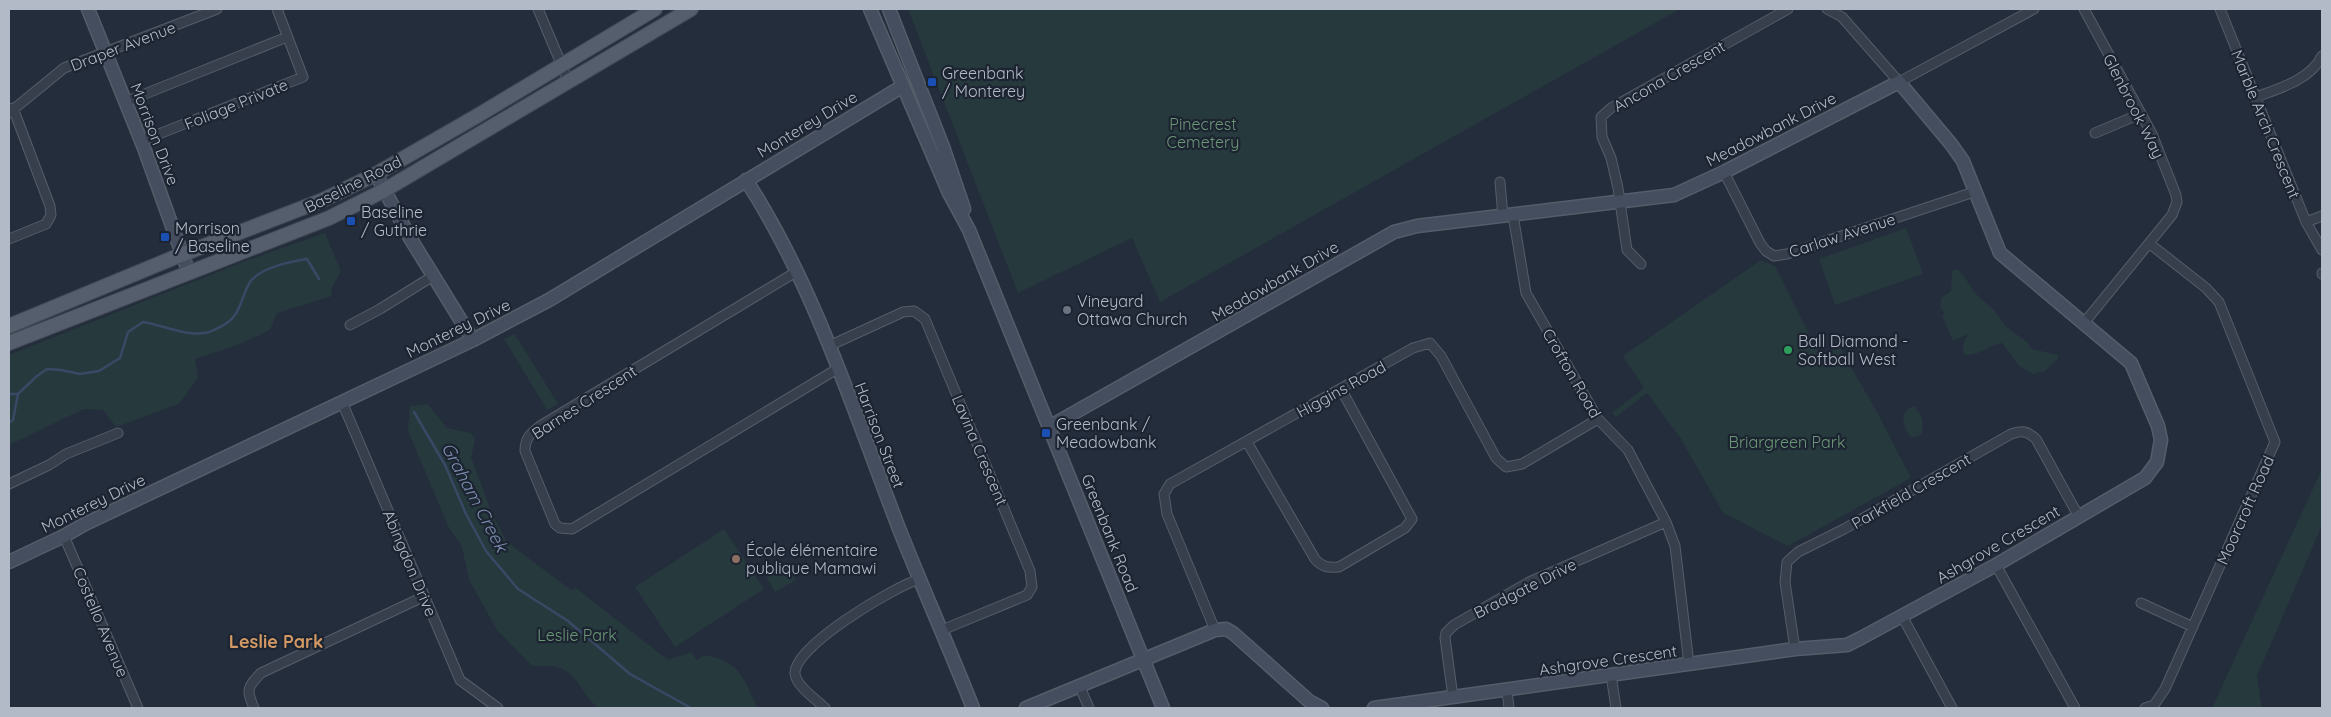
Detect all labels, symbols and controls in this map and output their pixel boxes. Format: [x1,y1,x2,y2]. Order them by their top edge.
street label: Draper Avenue [68,17,178,75]
street label: Ancona Crescent [1610,36,1728,116]
street label: Marble Arch Crescent [2227,47,2305,201]
street label: Glenbrook Way [2099,50,2169,162]
place label: Greenbank / Monterey [942,63,1025,101]
street label: Foliage Private [181,74,291,134]
marker: Greenbank / Monterey [926,76,938,88]
street label: Morrison Drive [126,80,184,188]
street label: Monterey Drive [753,86,861,162]
street label: Meadowbank Drive [1703,88,1839,170]
park label: Pinecrest Cemetery [1167,114,1239,152]
street label: Baseline Road [301,151,405,217]
place label: Baseline / Guthrie [361,202,427,240]
street label: Carlaw Avenue [1786,208,1898,262]
marker: Baseline / Guthrie [345,215,357,227]
place label: Morrison / Baseline [175,218,250,256]
marker: Morrison / Baseline [159,231,171,243]
street label: Meadowbank Drive [1208,236,1342,326]
place label: Vineyard Ottawa Church [1077,291,1188,329]
street label: Monterey Drive [403,294,513,362]
marker: Vineyard Ottawa Church [1061,304,1073,316]
street label: Crofton Road [1538,325,1606,421]
place label: Ball Diamond - Softball West [1798,331,1908,369]
marker: Ball Diamond - Softball West [1782,344,1794,356]
street label: Higgins Road [1293,356,1389,422]
street label: Barnes Crescent [528,361,640,443]
street label: Harrison Street [851,379,909,491]
street label: Lavina Crescent [948,392,1012,508]
place label: Greenbank / Meadowbank [1056,414,1157,452]
marker: Greenbank / Meadowbank [1040,427,1052,439]
park label: Briargreen Park [1729,432,1845,452]
water label: Graham Creek [436,438,514,557]
street label: Parkfield Crescent [1848,449,1974,533]
street label: Moorcroft Road [2212,452,2278,568]
street label: Monterey Drive [38,469,148,537]
street label: Greenbank Road [1077,471,1143,595]
street label: Ashgrove Crescent [1933,501,2063,587]
street label: Abingdon Drive [379,507,441,619]
place label: École élémentaire publique Mamawi [746,540,878,578]
marker: École élémentaire publique Mamawi [730,553,742,565]
street label: Bradgate Drive [1470,554,1580,622]
street label: Costello Avenue [69,564,133,680]
park label: Leslie Park [537,625,617,645]
district label: Leslie Park [229,630,323,653]
street label: Ashgrove Crescent [1538,640,1678,680]

